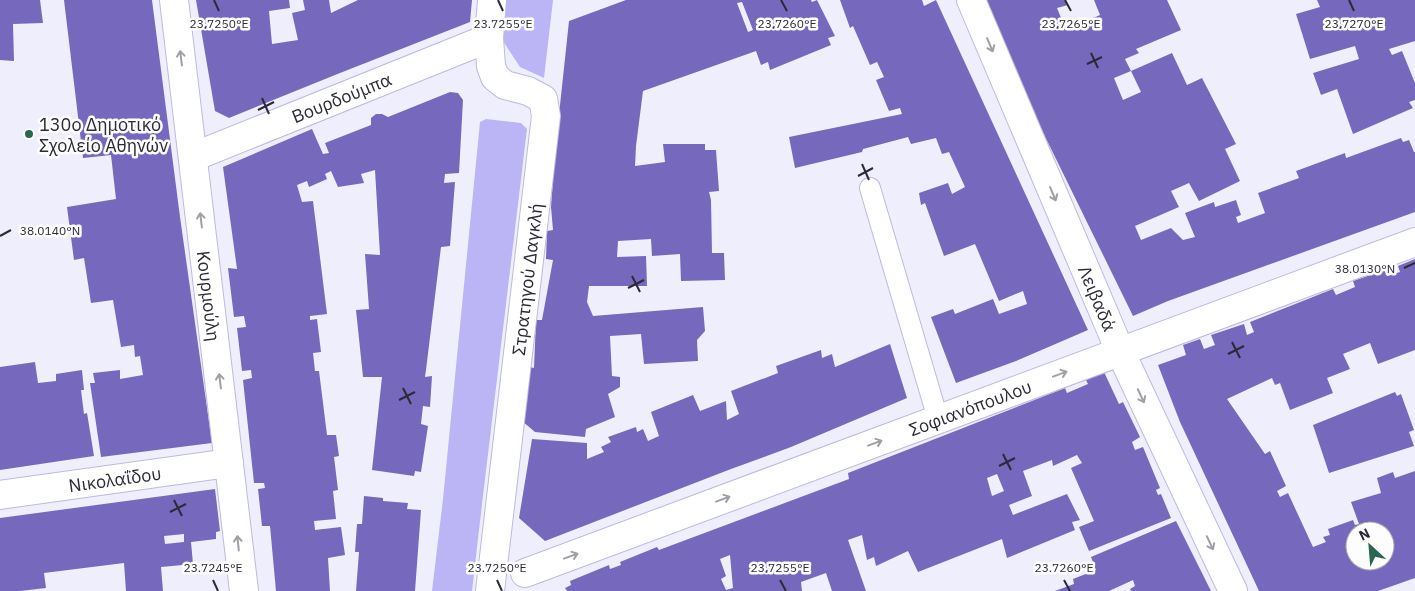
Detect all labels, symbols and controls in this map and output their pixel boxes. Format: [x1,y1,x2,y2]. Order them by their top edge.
text: 23.7250°E [189,16,249,31]
text: 23.7255°E [473,16,533,31]
text: 23.7260°E [757,16,817,31]
text: 23.7265°E [1041,16,1101,31]
text: 23.7270°E [1324,16,1384,31]
one-way arrow [985,37,995,52]
one-way arrow [176,51,186,67]
street label: Βουρδούμπα [288,67,395,128]
place label: 130ο Δημοτικό Σχολείο Αθηνών [39,113,168,157]
marker: 130ο Δημοτικό Σχολείο Αθηνών [23,128,35,140]
one-way arrow [1049,186,1059,201]
street label: Στρατηγού Δαγκλή [506,202,547,356]
one-way arrow [196,212,206,228]
text: 38.0140°N [20,223,80,238]
street label: Κουρμούλη [192,249,226,343]
text: 38.0130°N [1335,261,1395,276]
street label: Λειβαδά [1073,262,1122,335]
one-way arrow [1052,369,1068,378]
one-way arrow [215,373,225,389]
street label: Σοφιανόπουλου [906,374,1035,441]
one-way arrow [1136,388,1146,403]
one-way arrow [867,438,883,447]
street label: Νικολαΐδου [67,461,163,497]
one-way arrow [715,494,730,503]
north arrow [1345,521,1395,571]
text: N [1356,524,1373,545]
one-way arrow [233,535,243,551]
one-way arrow [1206,535,1216,550]
one-way arrow [563,551,578,560]
text: 23.7245°E [183,560,243,575]
text: 23.7250°E [467,560,527,575]
text: 23.7255°E [750,560,810,575]
text: 23.7260°E [1034,560,1094,575]

